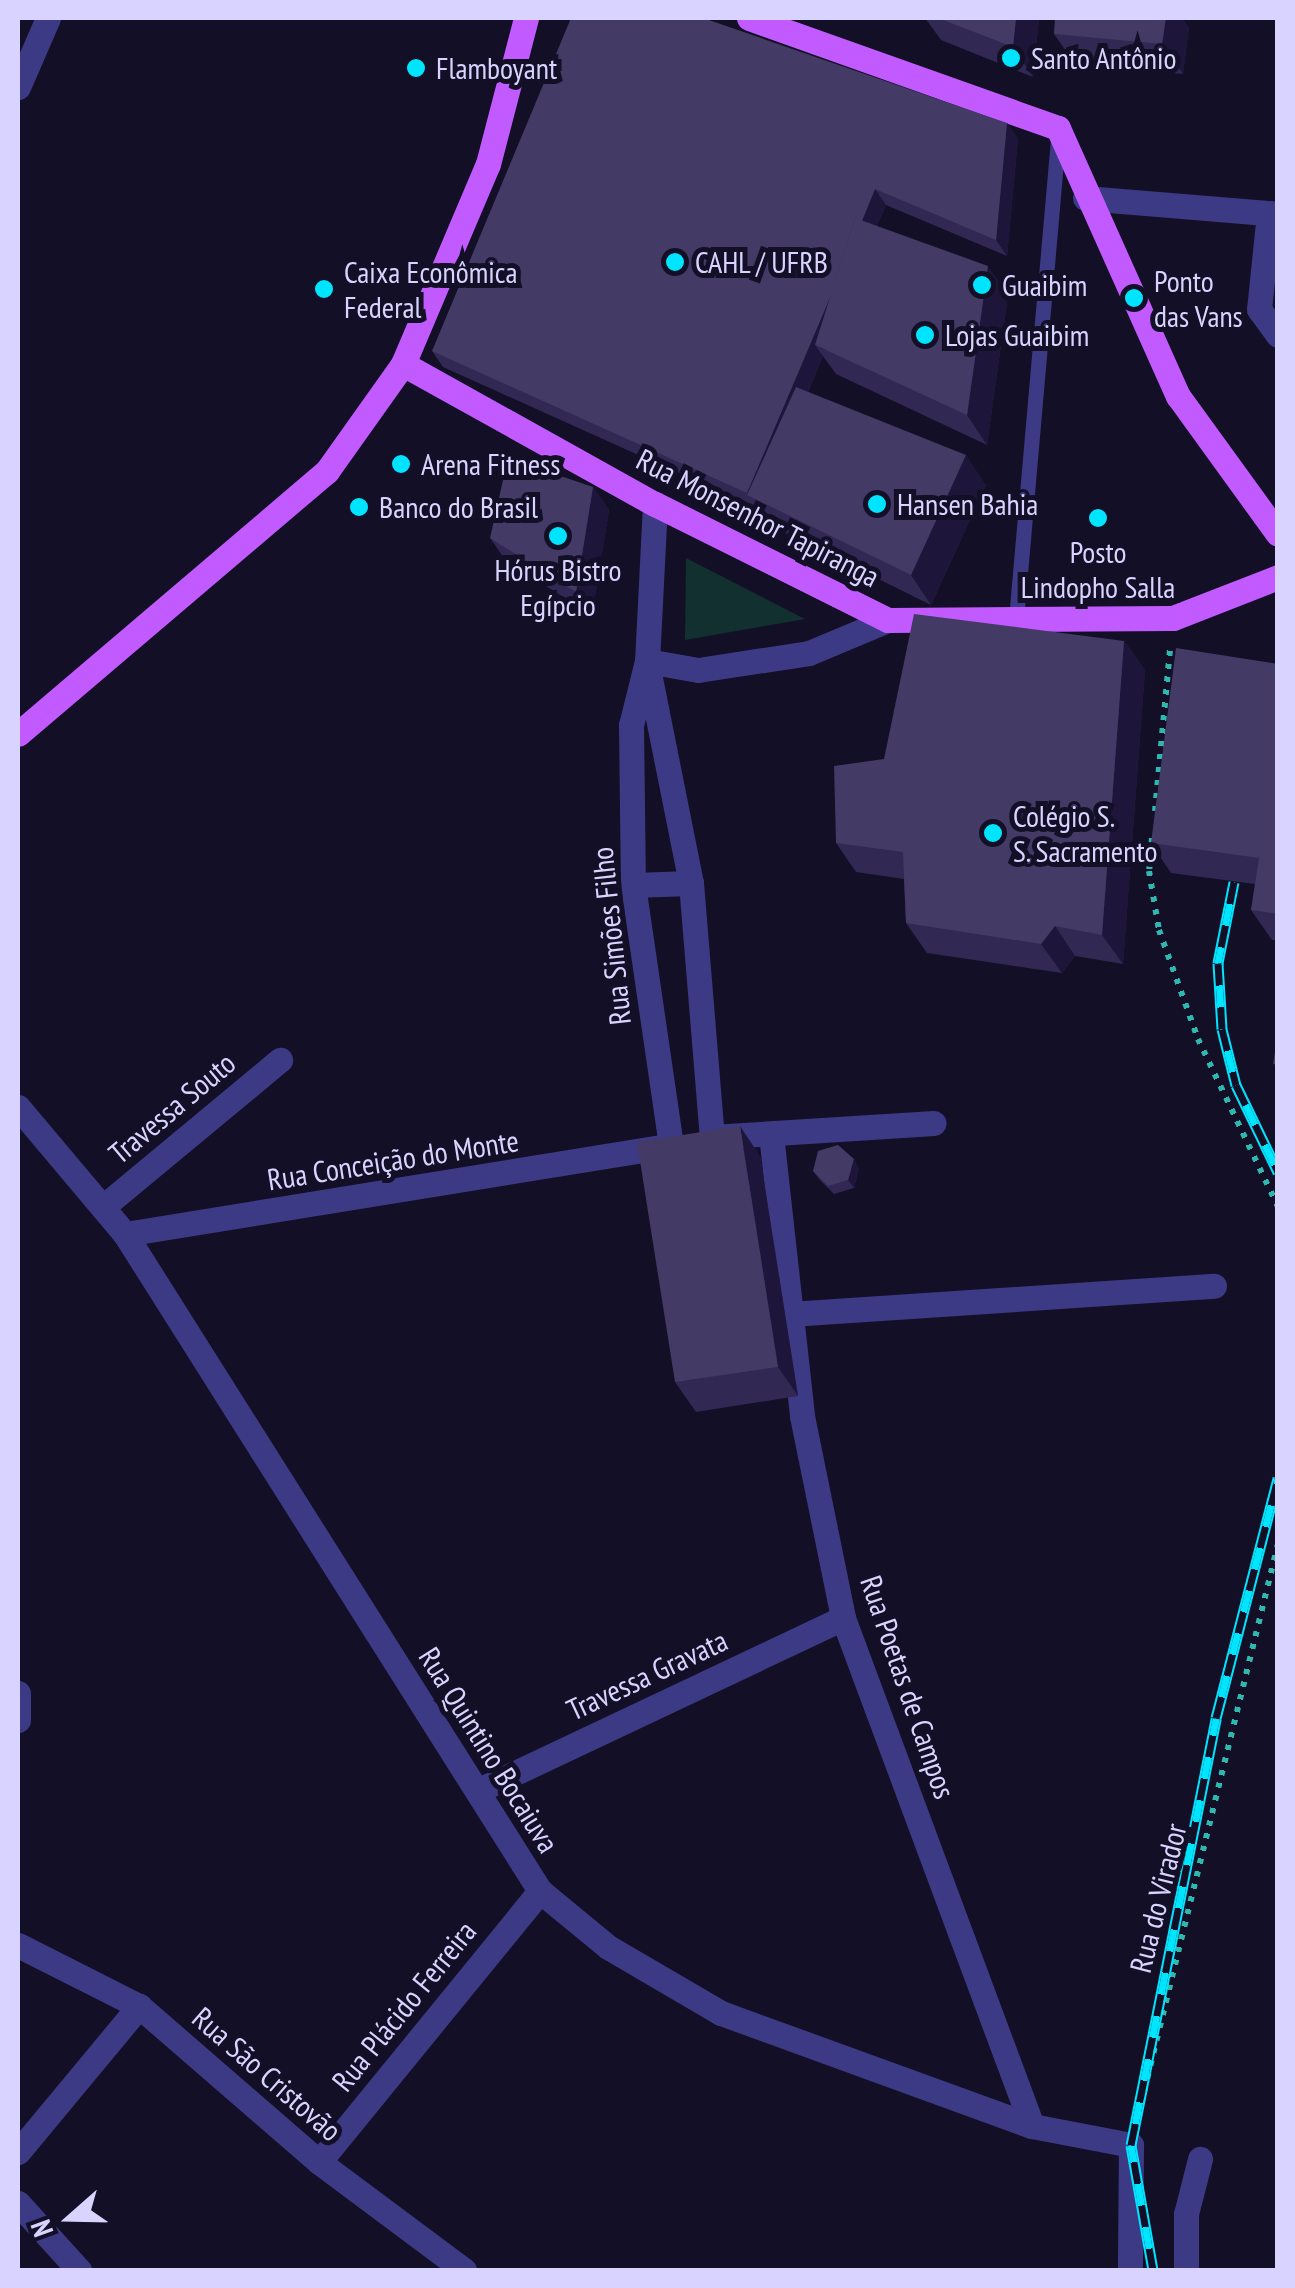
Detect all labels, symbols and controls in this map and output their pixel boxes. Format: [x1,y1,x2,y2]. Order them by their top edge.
place label: Santo Antônio [1031,40,1177,76]
marker: Santo Antônio [1000,47,1022,69]
place label: Flamboyant [436,50,557,86]
marker: Flamboyant [405,57,427,79]
place label: CAHL / UFRB [695,244,829,280]
marker: CAHL / UFRB [664,251,686,273]
place label: Caixa Econômica Federal [344,254,517,324]
place label: Ponto das Vans [1154,263,1243,334]
place label: Guaibim [1002,267,1087,303]
marker: Guaibim [971,274,993,296]
marker: Caixa Econômica Federal [313,278,335,300]
marker: Ponto das Vans [1123,287,1145,309]
place label: Lojas Guaibim [945,317,1089,353]
marker: Lojas Guaibim [914,324,936,346]
street label: Rua Monsenhor Tapiranga [630,441,886,595]
place label: Arena Fitness [421,446,560,482]
marker: Arena Fitness [390,453,412,475]
place label: Hansen Bahia [897,486,1038,522]
place label: Banco do Brasil [379,489,538,525]
marker: Hansen Bahia [866,493,888,515]
marker: Banco do Brasil [348,496,370,518]
marker: Posto Lindopho Salla [1087,507,1109,529]
marker: Hórus Bistro Egípcio [547,525,569,547]
place label: Posto Lindopho Salla [1021,534,1175,604]
place label: Hórus Bistro Egípcio [495,552,621,622]
place label: Colégio S. S. Sacramento [1013,798,1159,868]
marker: Colégio S. S. Sacramento [982,822,1004,844]
street label: Rua Simões Filho [584,845,638,1027]
street label: Travessa Souto [102,1045,242,1171]
street label: Rua Conceição do Monte [265,1122,521,1198]
street label: Rua Poetas de Campos [853,1571,963,1803]
street label: Travessa Gravata [561,1622,733,1728]
street label: Rua Quintino Bocaiuva [411,1641,567,1859]
street label: Rua do Virador [1122,1819,1194,1977]
street label: Rua Plácido Ferreira [325,1914,483,2098]
street label: Rua São Cristovão [185,2000,349,2148]
north arrow [20,2168,120,2268]
text: N [21,2215,61,2242]

